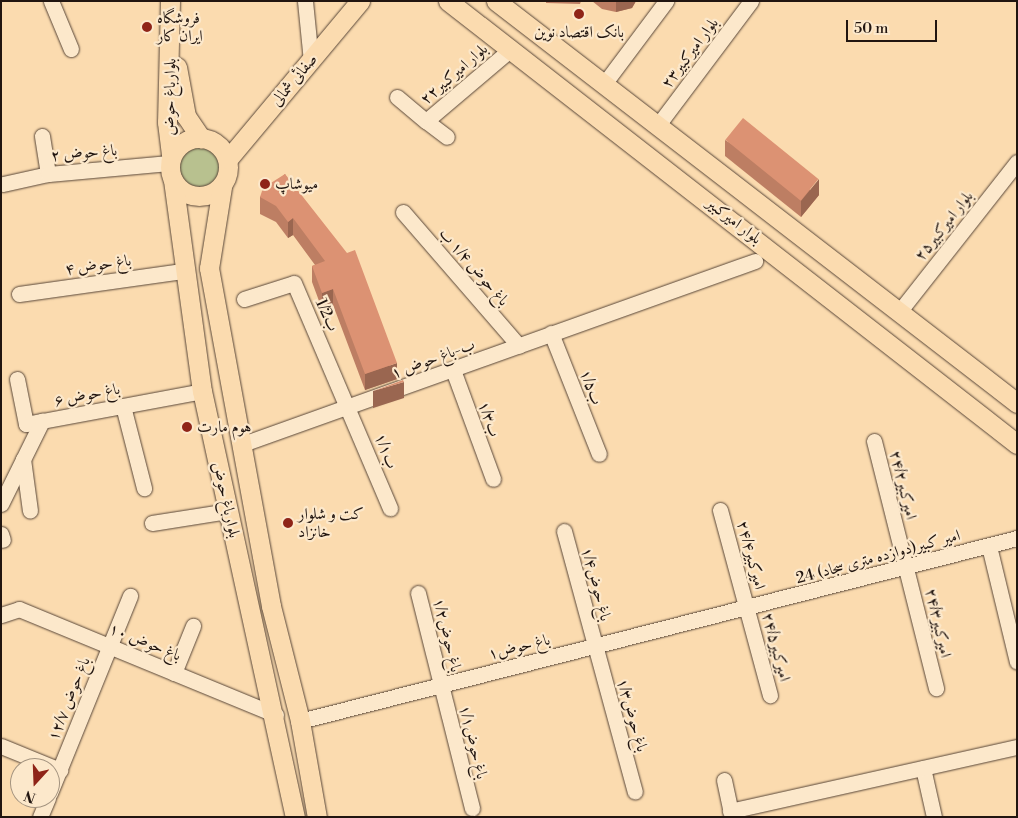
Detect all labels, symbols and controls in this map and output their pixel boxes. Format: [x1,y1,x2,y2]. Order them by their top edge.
place label: فروشگاه ایران کار [157,8,203,46]
marker: بانک اقتصاد نوین [573,8,585,20]
scale bar [848,10,939,42]
street label: ۲۳بلوار امیرکبیر [657,14,723,92]
text: 50 m [854,19,888,38]
marker: فروشگاه ایران کار [141,21,153,33]
place label: بانک اقتصاد نوین [534,22,624,42]
street label: بلوار امیرکبیر۲۲ [416,39,492,109]
street label: صفائی شمالی [267,50,321,110]
street label: بلوارباغ حوض [160,58,180,136]
street label: ۲ باغ حوض [50,141,118,165]
place label: میوشاپ [275,174,318,194]
marker: میوشاپ [259,178,271,190]
street label: بلوار امیرکبیر۲۵ [911,187,977,265]
street label: بلوار امیرکبیر [703,194,765,248]
street label: باغ حوض ۱/۴ ب [435,224,513,310]
street label: ۴ باغ حوض [64,251,132,279]
street label: 1/2ب [311,296,343,334]
street label: ۱ ب-باغ حوض [388,335,478,383]
street label: ب۱/۵ [575,366,607,408]
street label: ۶ باغ حوض [52,379,122,411]
street label: ب۱/۳ [474,399,504,439]
place label: هوم مارت [197,417,251,437]
marker: هوم مارت [181,421,193,433]
street label: ب۱/۱ [370,430,402,472]
street label: امیرکبیر۲۴/۲ [885,448,921,522]
street label: بلوارباغ حوض [208,460,244,540]
place label: کت و شلوار خانزاد [298,504,364,542]
marker: کت و شلوار خانزاد [282,517,294,529]
street label: امیرکبیر۲۴/۴ [733,518,769,592]
street label: 24 امیر کبیر(دوازده متری سجاد) [794,526,962,588]
street label: باغ حوض۱/۴ [577,545,615,623]
street label: امیرکبیر۲۴/۳ [921,586,955,660]
street label: باغ حوض۱/۲ [429,596,465,674]
street label: امیرکبیر۲۴/۵ [758,610,794,684]
street label: ۱۰ باغ حوض [106,619,184,665]
street label: باغ حوض۱ [486,630,552,664]
street label: ۱۲/۷ باغ حوض [44,654,94,744]
street label: باغ حوض۱/۳ [612,676,652,754]
street label: باغ حوض۱/۱ [455,703,491,781]
north arrow [10,758,60,808]
text: N [22,786,39,807]

